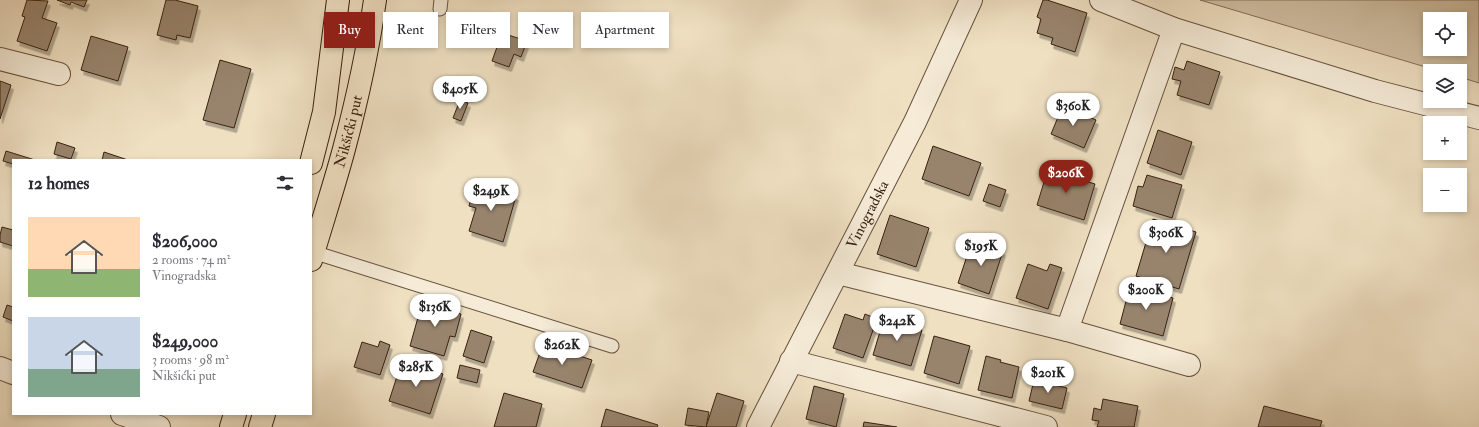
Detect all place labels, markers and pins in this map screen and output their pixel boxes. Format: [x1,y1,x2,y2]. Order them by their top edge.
pin: $405K [432,76,488,110]
pin: $360K [1045,93,1101,127]
pin: $206K [1038,160,1094,194]
pin: $249K [463,178,519,212]
pin: $306K [1138,220,1194,254]
pin: $195K [953,233,1009,267]
pin: $200K [1118,277,1174,311]
pin: $136K [407,294,463,328]
pin: $242K [869,308,925,342]
pin: $262K [534,332,590,366]
pin: $285K [388,354,444,388]
pin: $201K [1020,360,1076,394]

